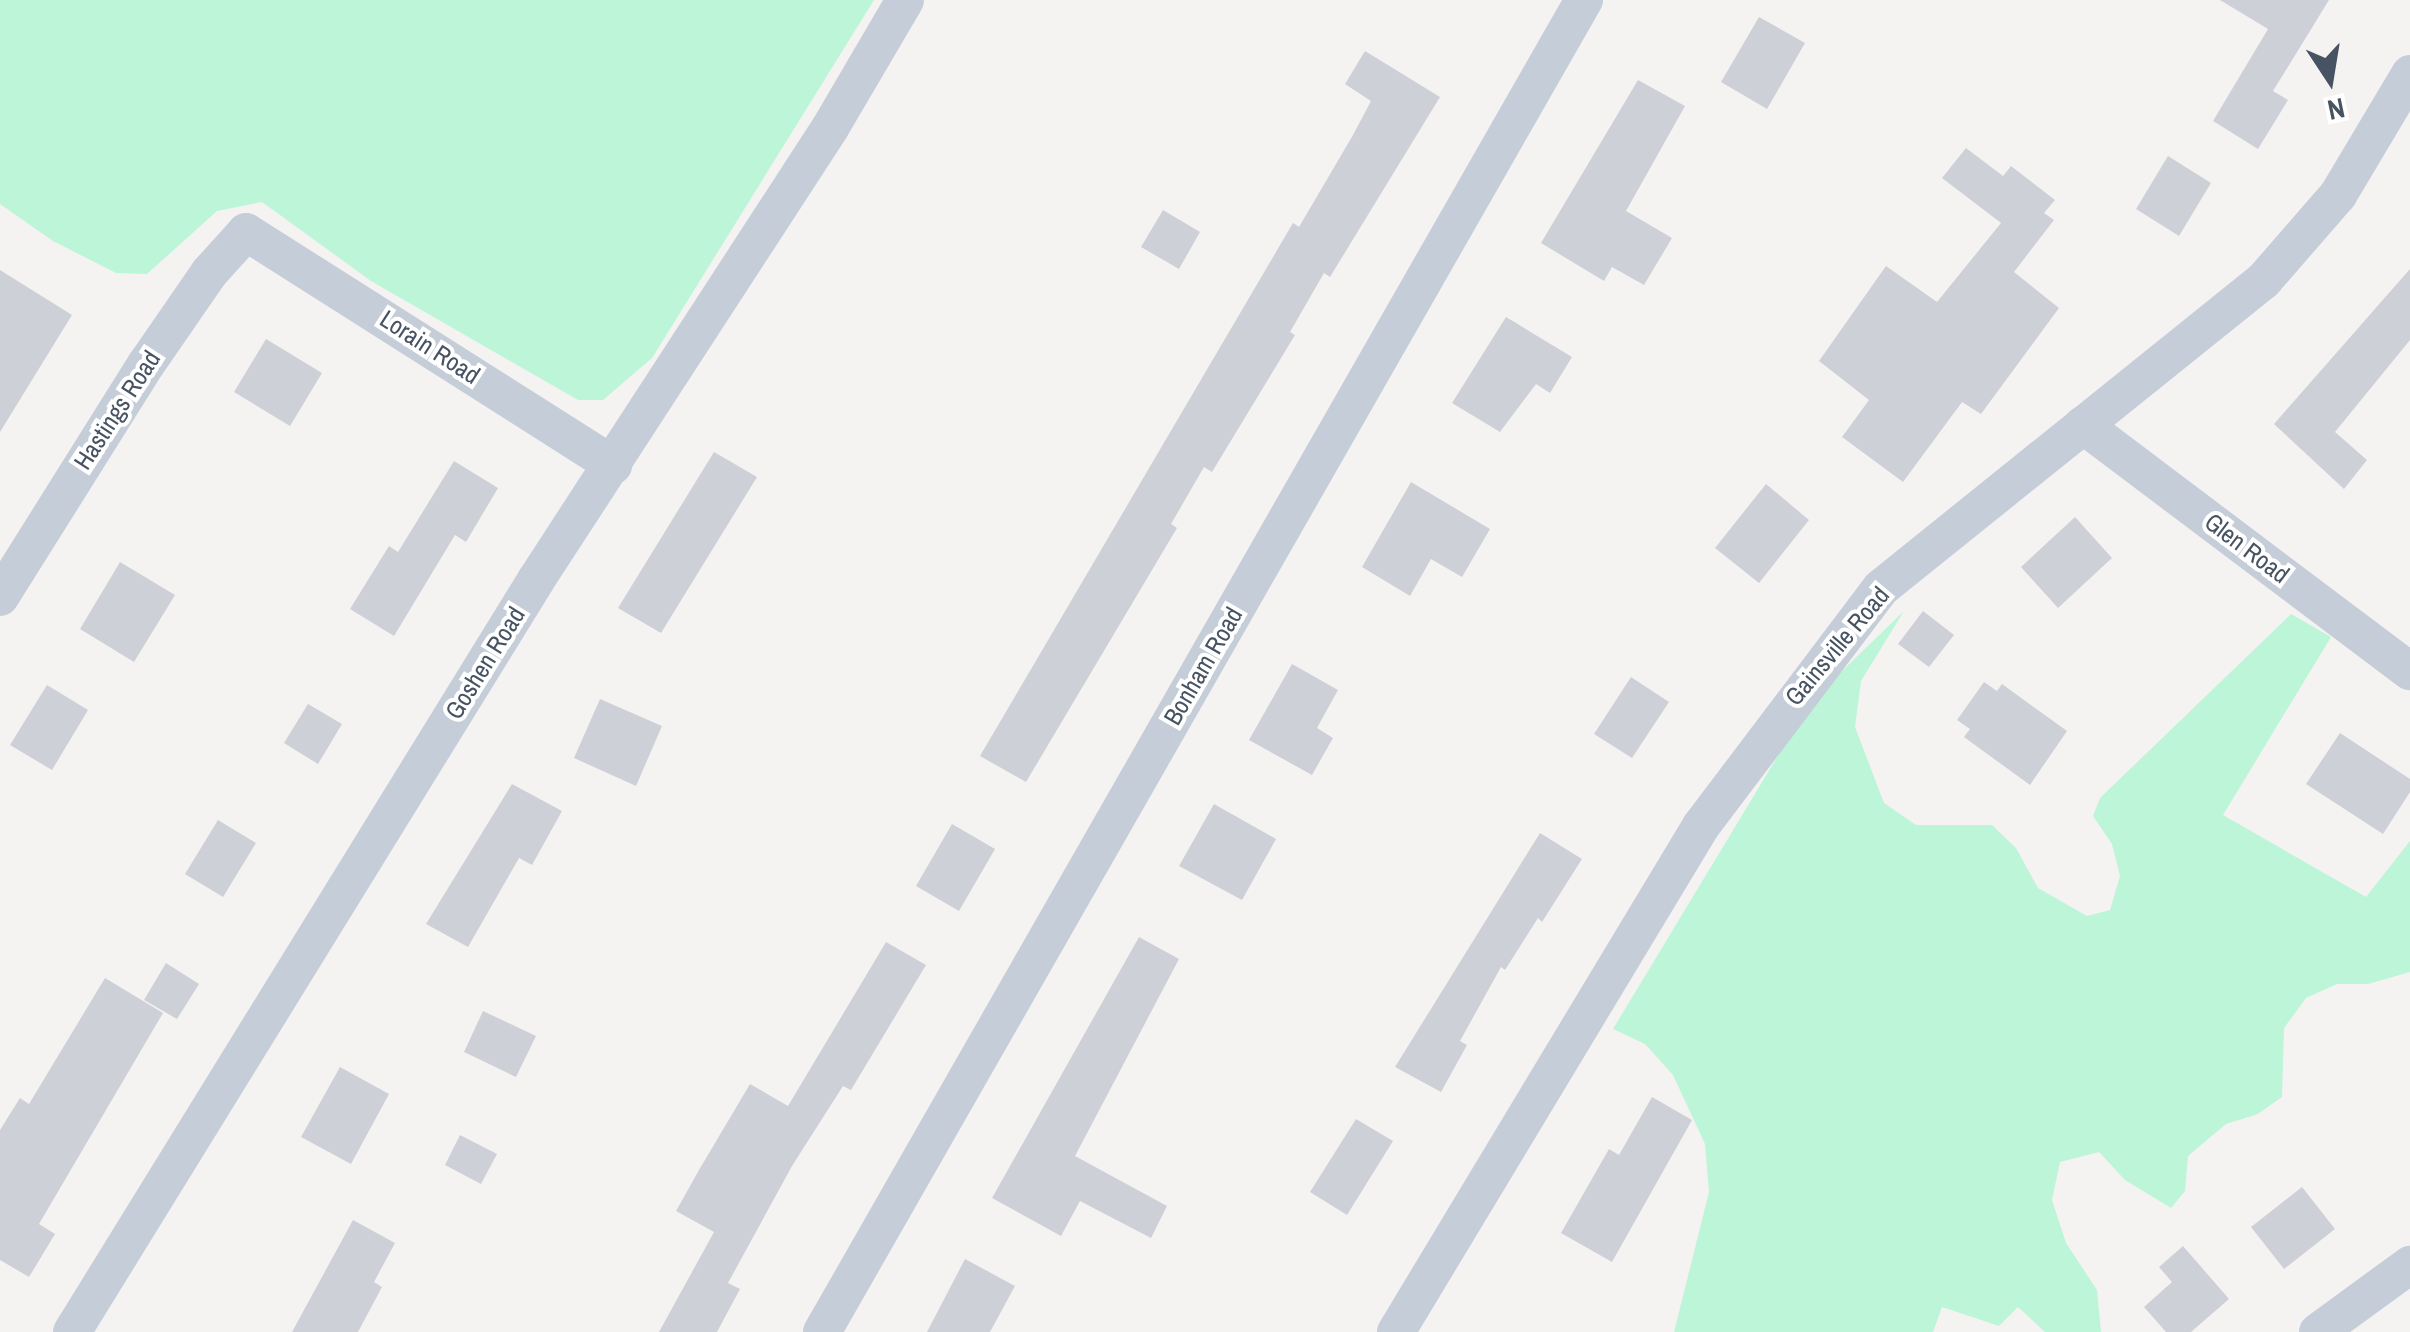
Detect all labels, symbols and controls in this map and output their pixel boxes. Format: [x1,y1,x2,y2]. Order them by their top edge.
north arrow [2280,30,2380,130]
text: N [2324,89,2348,130]
street label: Lorain Road [375,304,485,390]
street label: Hastings Road [67,345,167,475]
street label: Glen Road [2199,507,2295,589]
street label: Gainsville Road [1779,580,1895,712]
street label: Goshen Road [439,601,531,725]
street label: Bonham Road [1157,602,1249,730]

